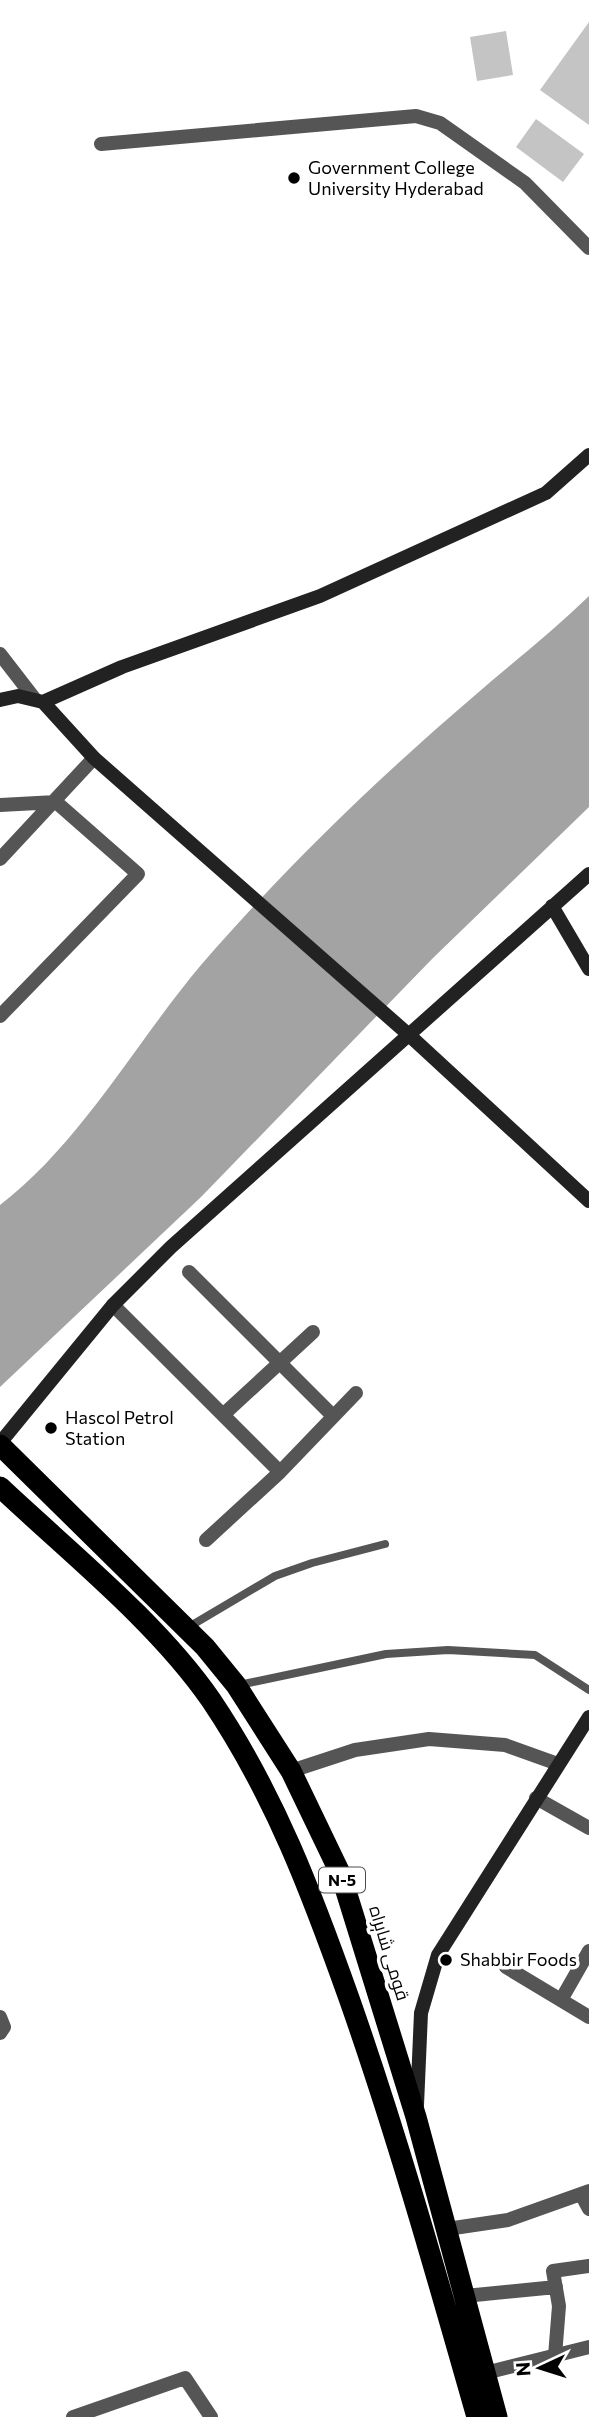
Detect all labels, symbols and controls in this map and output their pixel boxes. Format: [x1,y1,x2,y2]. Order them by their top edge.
place label: Government College University Hyderabad [308,156,484,199]
marker: Government College University Hyderabad [286,170,302,186]
place label: Hascol Petrol Station [65,1406,174,1449]
marker: Hascol Petrol Station [43,1420,59,1436]
road number: N-5 [319,1868,365,1892]
street label: قومی شاہراہ [363,1903,415,2003]
place label: Shabbir Foods [460,1948,577,1970]
marker: Shabbir Foods [438,1952,454,1968]
north arrow [505,2333,575,2403]
text: N [511,2361,535,2377]

